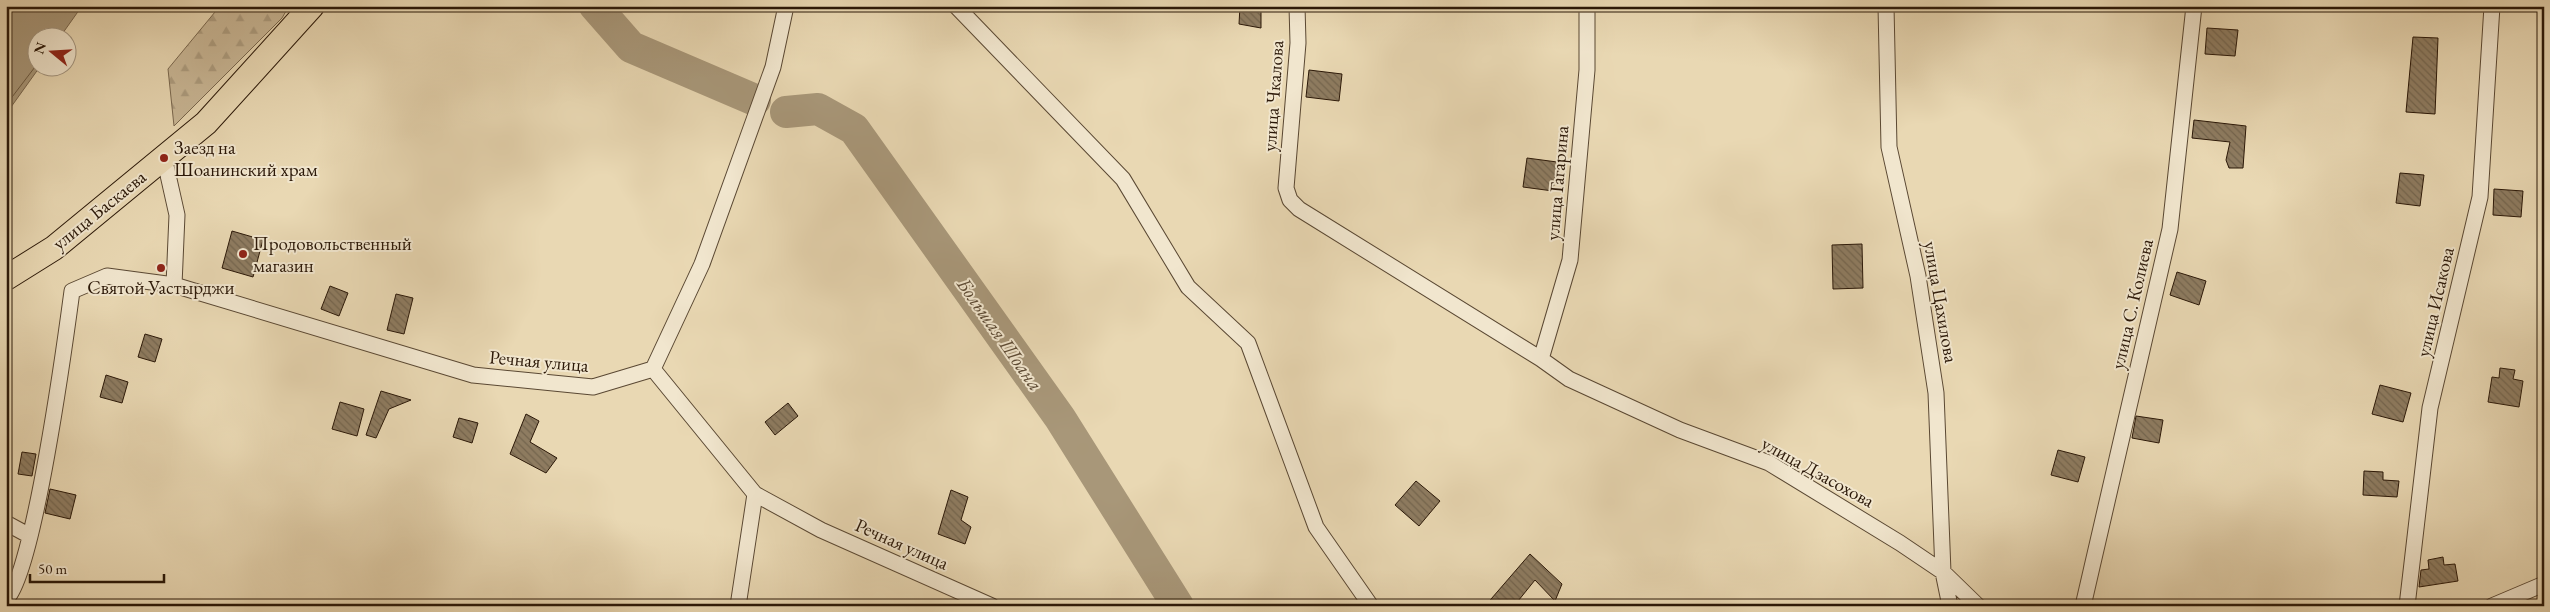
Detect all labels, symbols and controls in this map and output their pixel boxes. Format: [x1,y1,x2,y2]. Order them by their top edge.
north arrow [28,28,78,78]
text: N [29,39,50,56]
street label: улица Чкалова [1257,39,1289,153]
street label: улица Гагарина [1540,124,1575,241]
place label: Заезд на Шоанинский храм [174,135,318,182]
marker: Заезд на Шоанинский храм [158,152,170,164]
street label: улица Баскаева [47,164,151,256]
place label: Продовольственный магазин [253,231,412,278]
street label: улица С. Колиева [2105,236,2159,372]
street label: улица Цахилова [1918,239,1964,365]
street label: улица Исакова [2410,244,2460,359]
marker: Продовольственный магазин [237,248,249,260]
marker: Святой Уастырджи [155,262,167,274]
water label: Большая Шоана [951,271,1049,396]
place label: Святой Уастырджи [87,275,235,300]
street label: Речная улица [488,344,590,378]
street label: улица Дзасохова [1757,431,1879,513]
street label: Речная улица [851,512,953,576]
scale bar [30,552,164,584]
text: 50 m [38,559,67,578]

